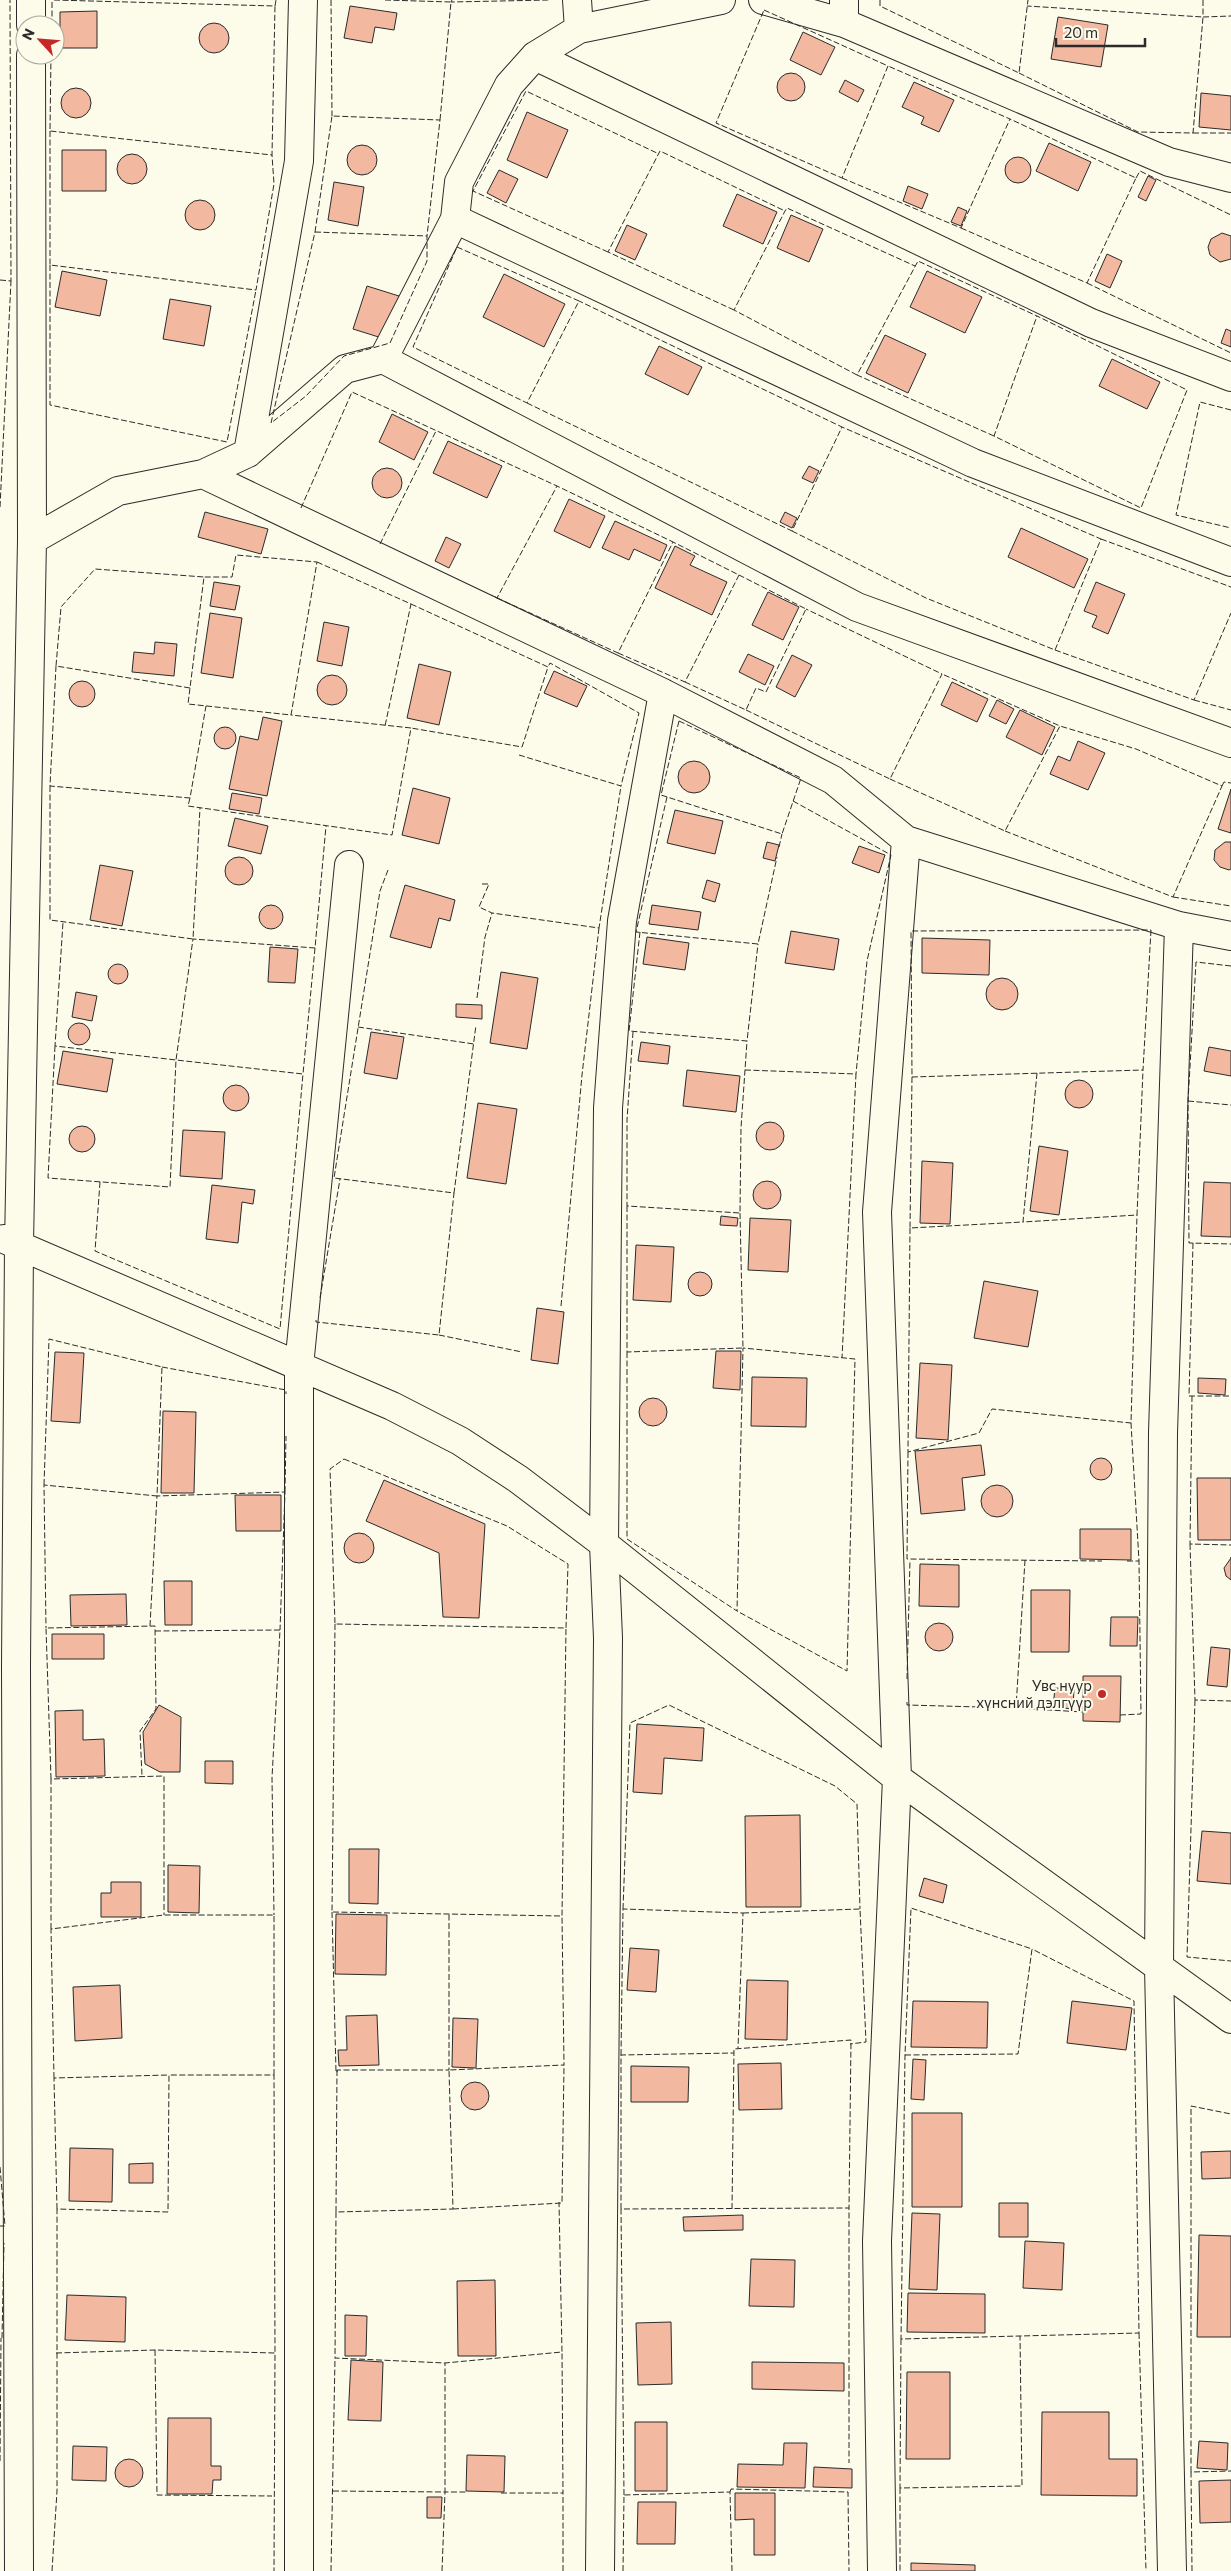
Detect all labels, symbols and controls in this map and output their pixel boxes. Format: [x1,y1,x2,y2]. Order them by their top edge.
north arrow [15,15,65,65]
scale bar [1056,15,1145,47]
text: 20 m [1064,23,1098,41]
text: N [18,26,38,43]
place label: Увс нуур хүнсний дэлгүүр [976,1676,1092,1711]
marker: Увс нуур хүнсний дэлгүүр [1096,1688,1108,1700]

